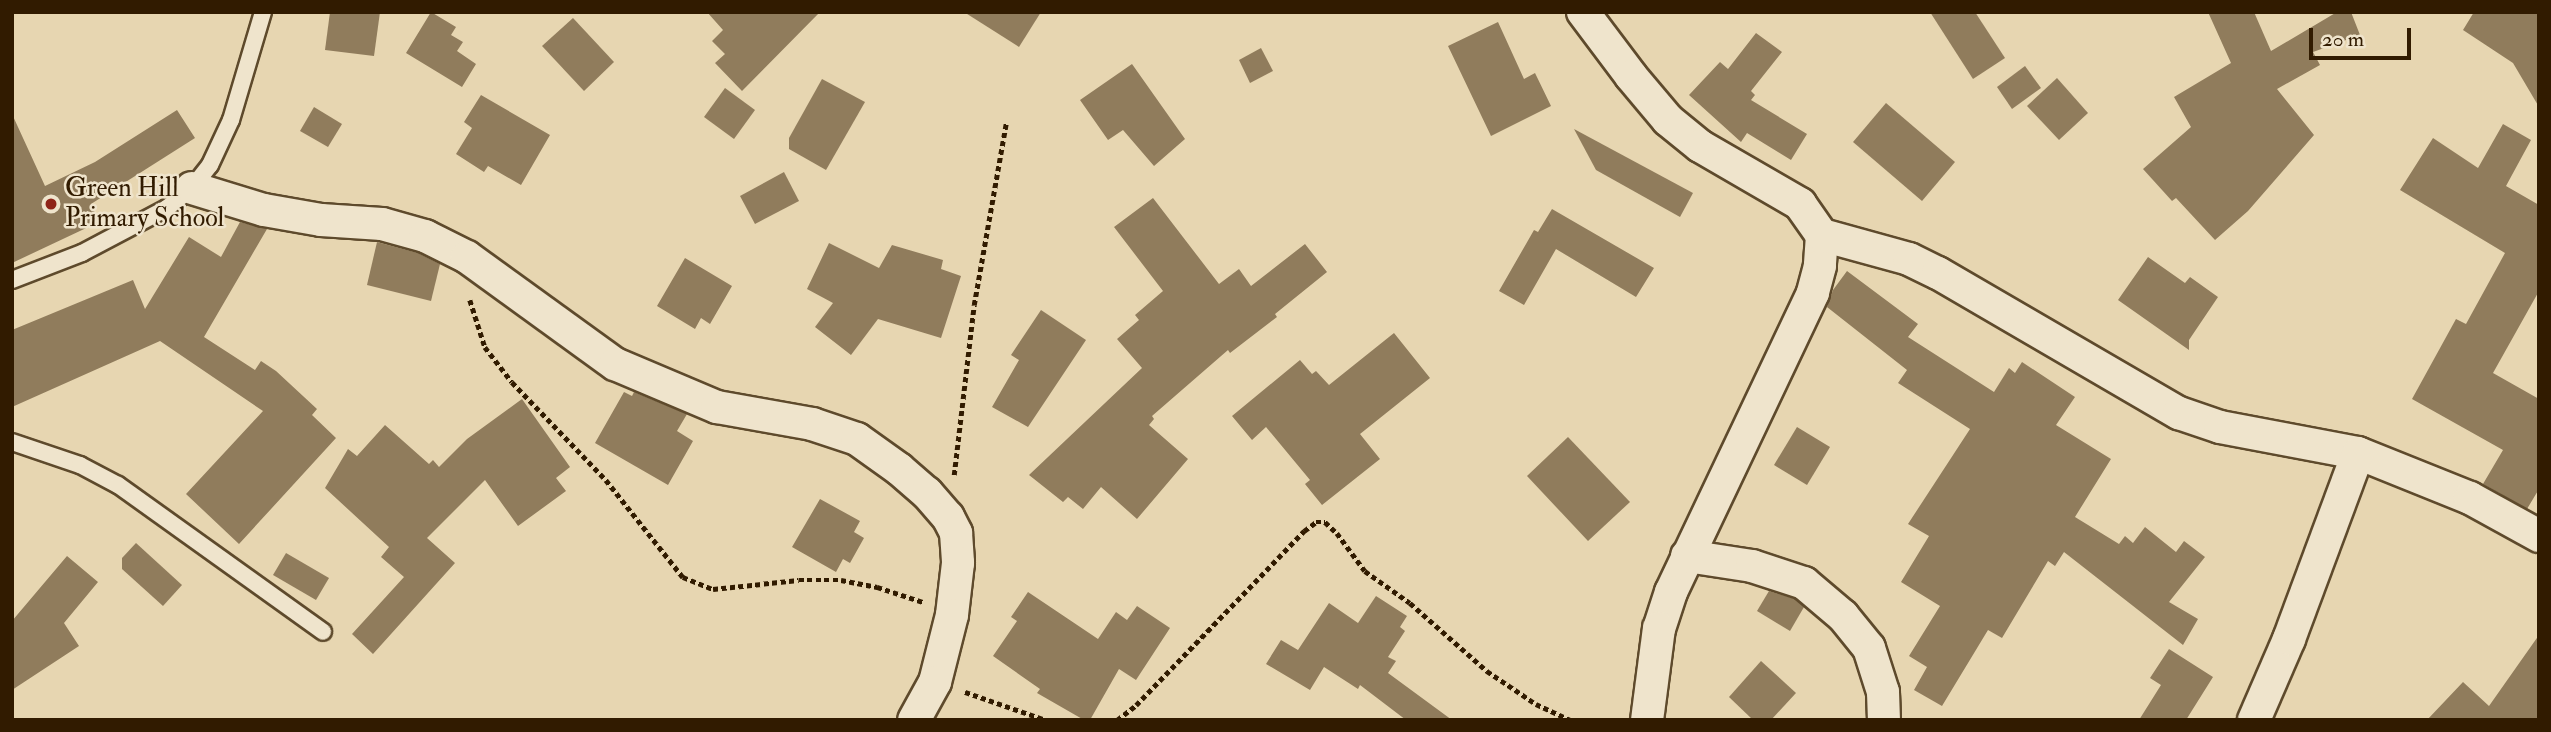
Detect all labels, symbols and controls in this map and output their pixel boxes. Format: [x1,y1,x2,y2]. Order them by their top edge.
scale bar [2313,14,2414,58]
text: 20 m [2322,26,2364,53]
place label: Green Hill Primary School [65,173,224,234]
marker: Green Hill Primary School [43,196,59,212]

